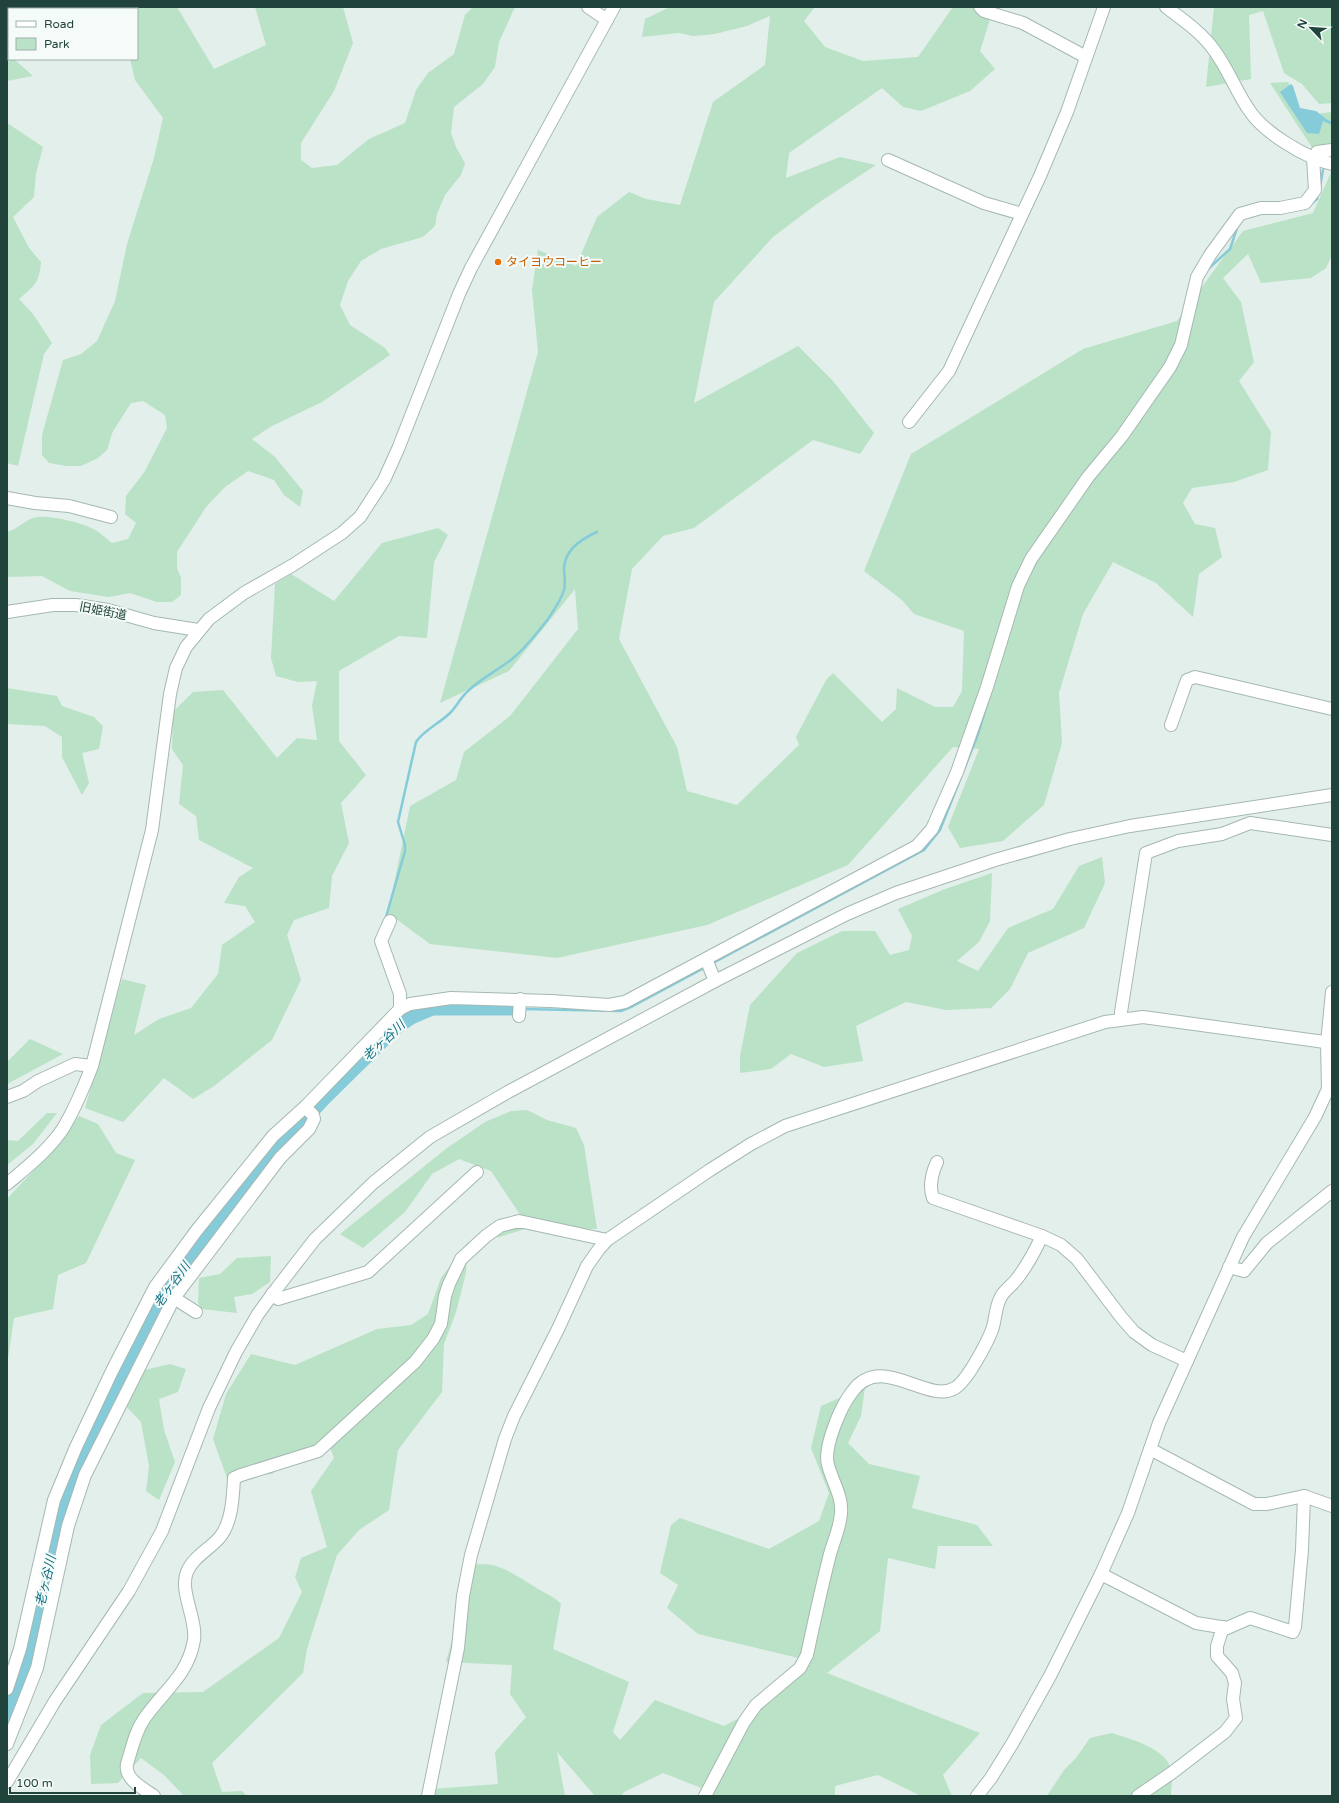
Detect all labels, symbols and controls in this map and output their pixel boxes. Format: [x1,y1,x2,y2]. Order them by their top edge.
legend [8,8,138,60]
north arrow [1291,8,1331,48]
text: Road [44,17,74,31]
text: N [1295,17,1310,31]
text: Park [44,37,70,51]
place label: タイヨウコーヒー [506,255,602,269]
marker: タイヨウコーヒー [493,257,503,267]
street label: 旧姫街道 [78,600,128,622]
water label: 老ヶ谷川 [360,1016,410,1065]
water label: 老ヶ谷川 [150,1258,195,1311]
water label: 老ヶ谷川 [32,1552,60,1608]
scale bar [10,1769,135,1795]
text: 100 m [16,1776,53,1790]

